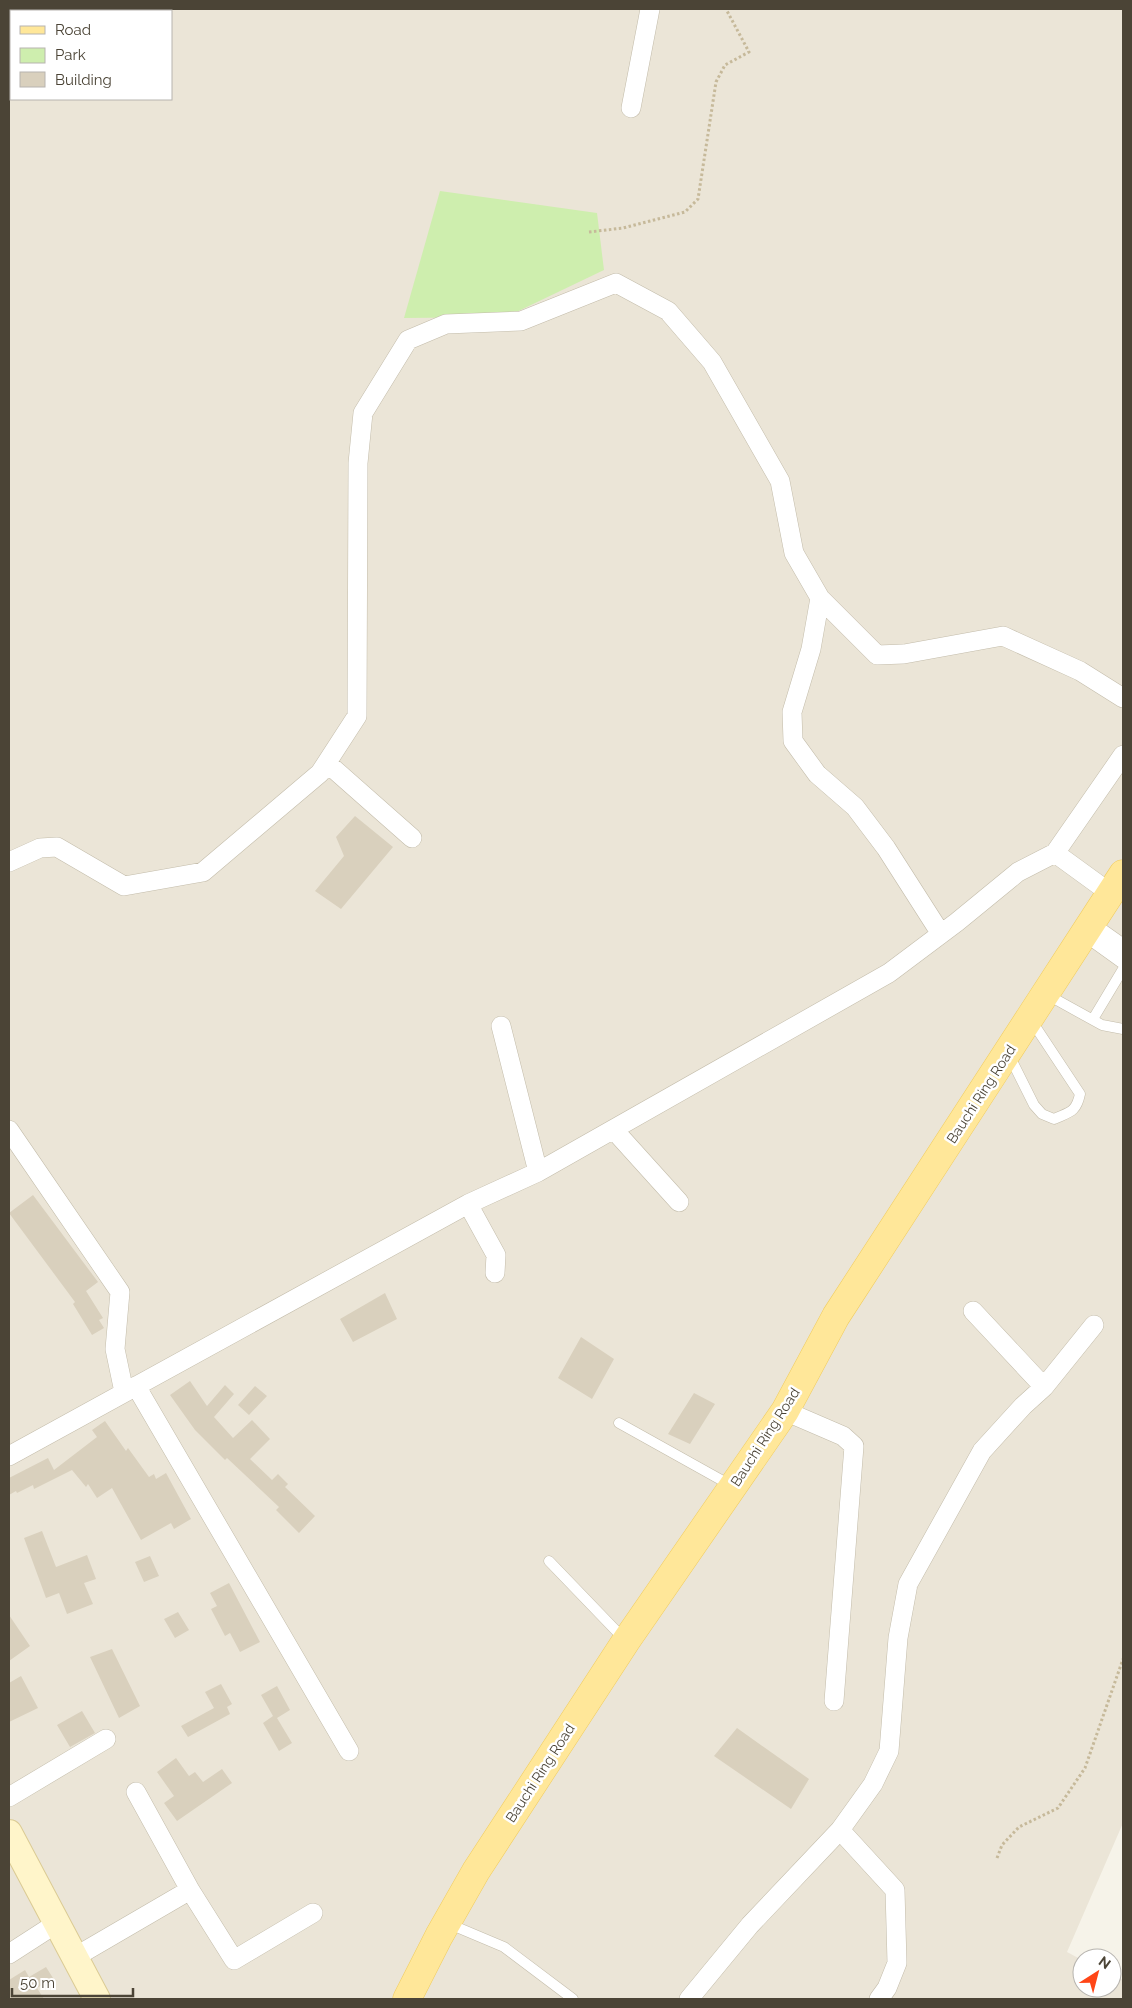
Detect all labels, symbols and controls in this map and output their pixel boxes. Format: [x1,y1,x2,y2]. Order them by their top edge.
legend [10,10,172,100]
text: Road [55,21,91,39]
text: Park [55,46,86,64]
text: Building [55,71,112,89]
street label: Bauchi Ring Road [943,1042,1019,1146]
street label: Bauchi Ring Road [727,1385,803,1489]
street label: Bauchi Ring Road [502,1721,578,1825]
north arrow [1072,1948,1122,1998]
text: N [1096,1953,1114,1972]
scale bar [12,1966,134,1998]
text: 50 m [20,1974,55,1992]

